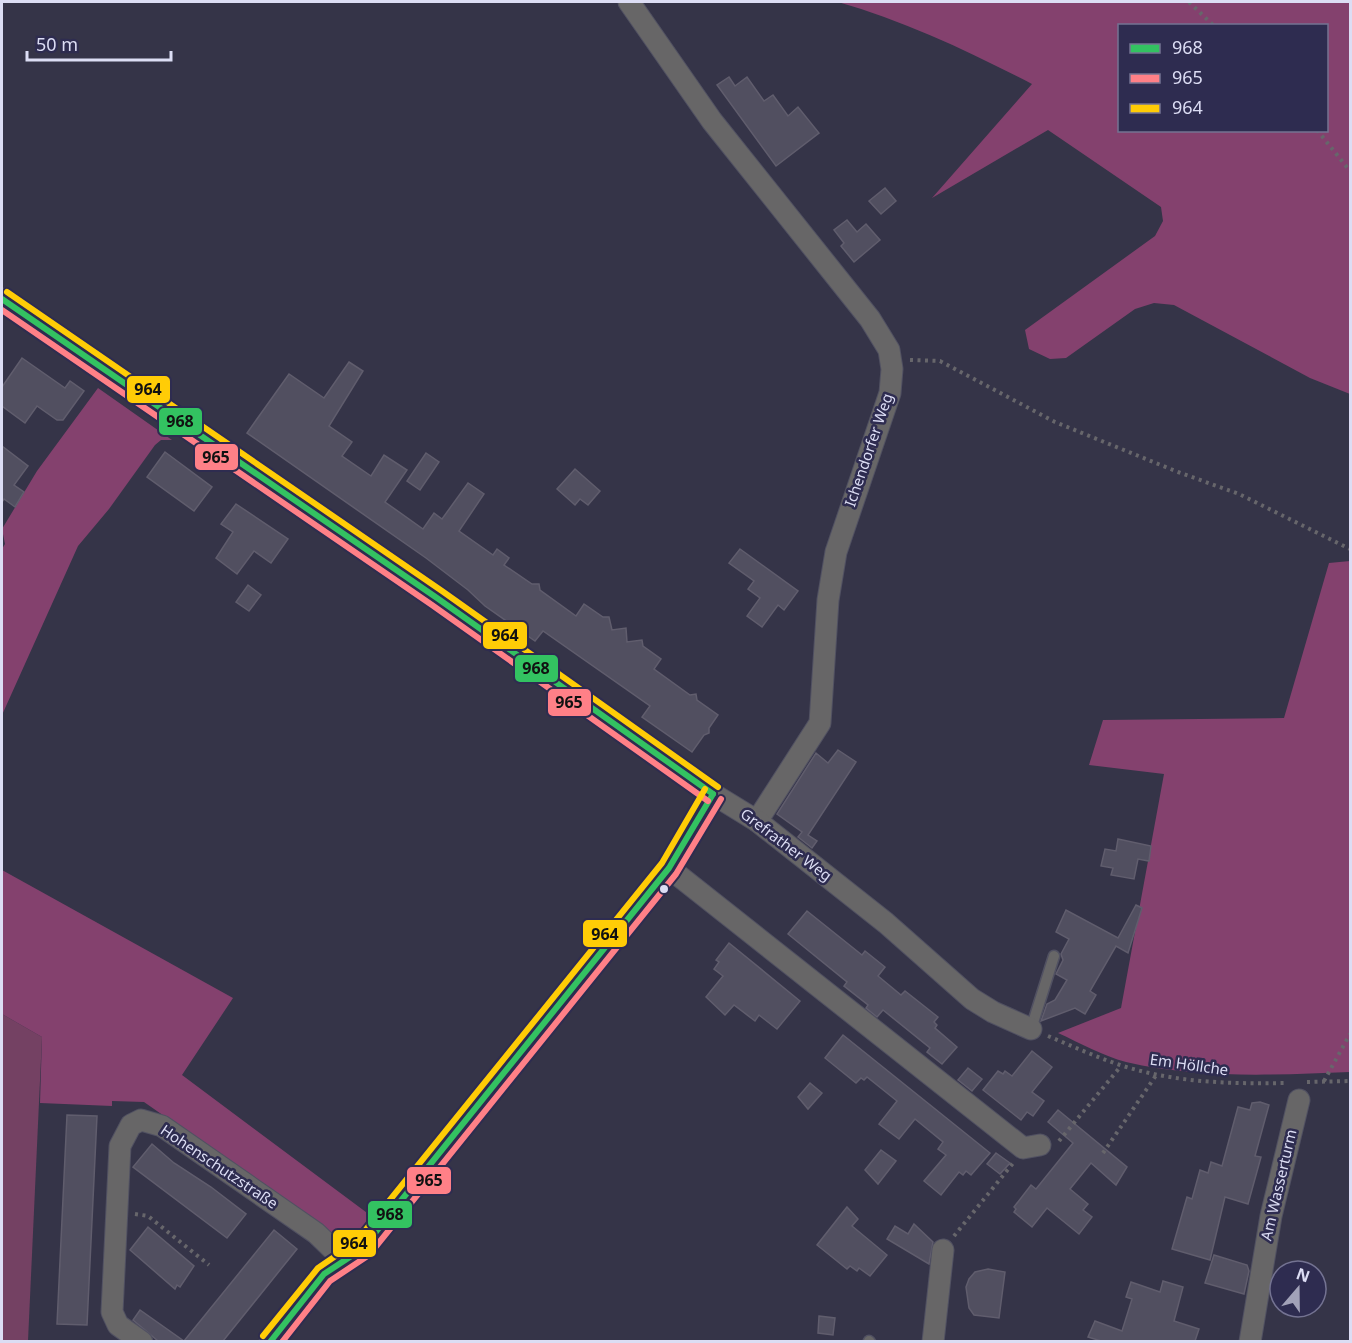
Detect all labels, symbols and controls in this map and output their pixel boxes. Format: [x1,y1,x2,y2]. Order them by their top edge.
scale bar [27,24,171,62]
legend [1118,24,1328,132]
text: 50 m [36,32,78,56]
text: 968 [1172,35,1203,59]
text: 965 [1172,65,1203,89]
text: 964 [1172,95,1203,119]
line badge: 964 [126,375,171,404]
text: 964 [134,378,162,400]
street label: Ichendorfer Weg [839,390,897,509]
line badge: 968 [158,407,203,436]
text: 968 [166,410,194,432]
line badge: 965 [194,443,239,471]
text: 965 [202,446,230,468]
line badge: 964 [482,621,528,650]
text: 964 [491,624,519,646]
line badge: 968 [514,654,559,683]
text: 968 [522,657,550,679]
line badge: 965 [547,688,592,717]
text: 965 [555,691,583,713]
street label: Grefrather Weg [737,803,836,885]
unlabelled marker [658,883,670,895]
line badge: 964 [582,919,628,948]
text: 964 [591,923,619,945]
street label: Em Höllche [1149,1049,1230,1079]
street label: Hohenschutzstraße [157,1119,282,1213]
street label: Am Wasserturm [1256,1127,1301,1242]
line badge: 965 [406,1166,452,1195]
text: 965 [415,1169,443,1191]
line badge: 968 [367,1200,413,1229]
text: 968 [376,1203,404,1225]
line badge: 964 [332,1229,377,1258]
text: 964 [340,1232,368,1254]
north arrow [1268,1259,1328,1319]
text: N [1293,1262,1313,1287]

